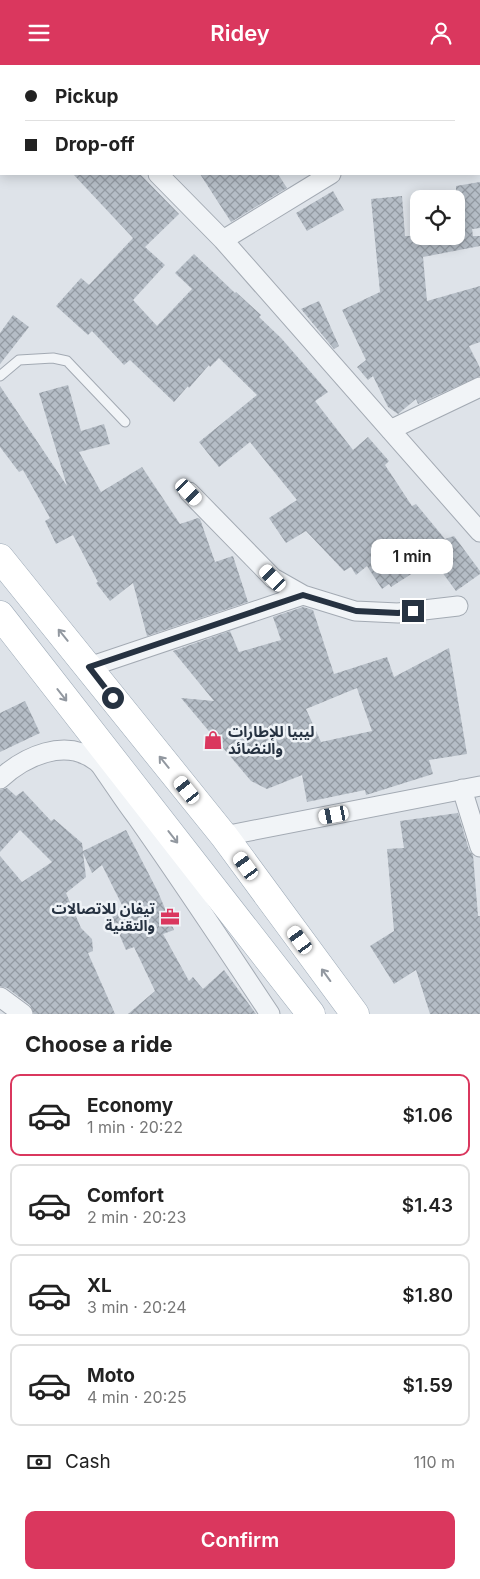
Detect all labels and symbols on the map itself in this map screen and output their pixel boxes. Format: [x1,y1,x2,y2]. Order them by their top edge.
car [173,476,204,508]
callout: 1 min [372,539,454,573]
car [257,562,288,594]
route end [402,600,424,622]
one-way arrow [57,629,68,642]
route start [102,687,124,709]
one-way arrow [57,688,68,701]
place label: ليبيا للإطارات والنضائد [228,722,315,758]
shop icon: ليبيا للإطارات والنضائد [202,729,224,751]
one-way arrow [159,756,170,769]
car [171,774,202,806]
car [317,805,350,825]
one-way arrow [168,830,179,843]
car [231,849,260,883]
place label: تيفان للاتصالات والتقنية [51,899,156,935]
office icon: تيفان للاتصالات والتقنية [159,906,181,928]
car [285,923,314,957]
one-way arrow [321,968,331,982]

